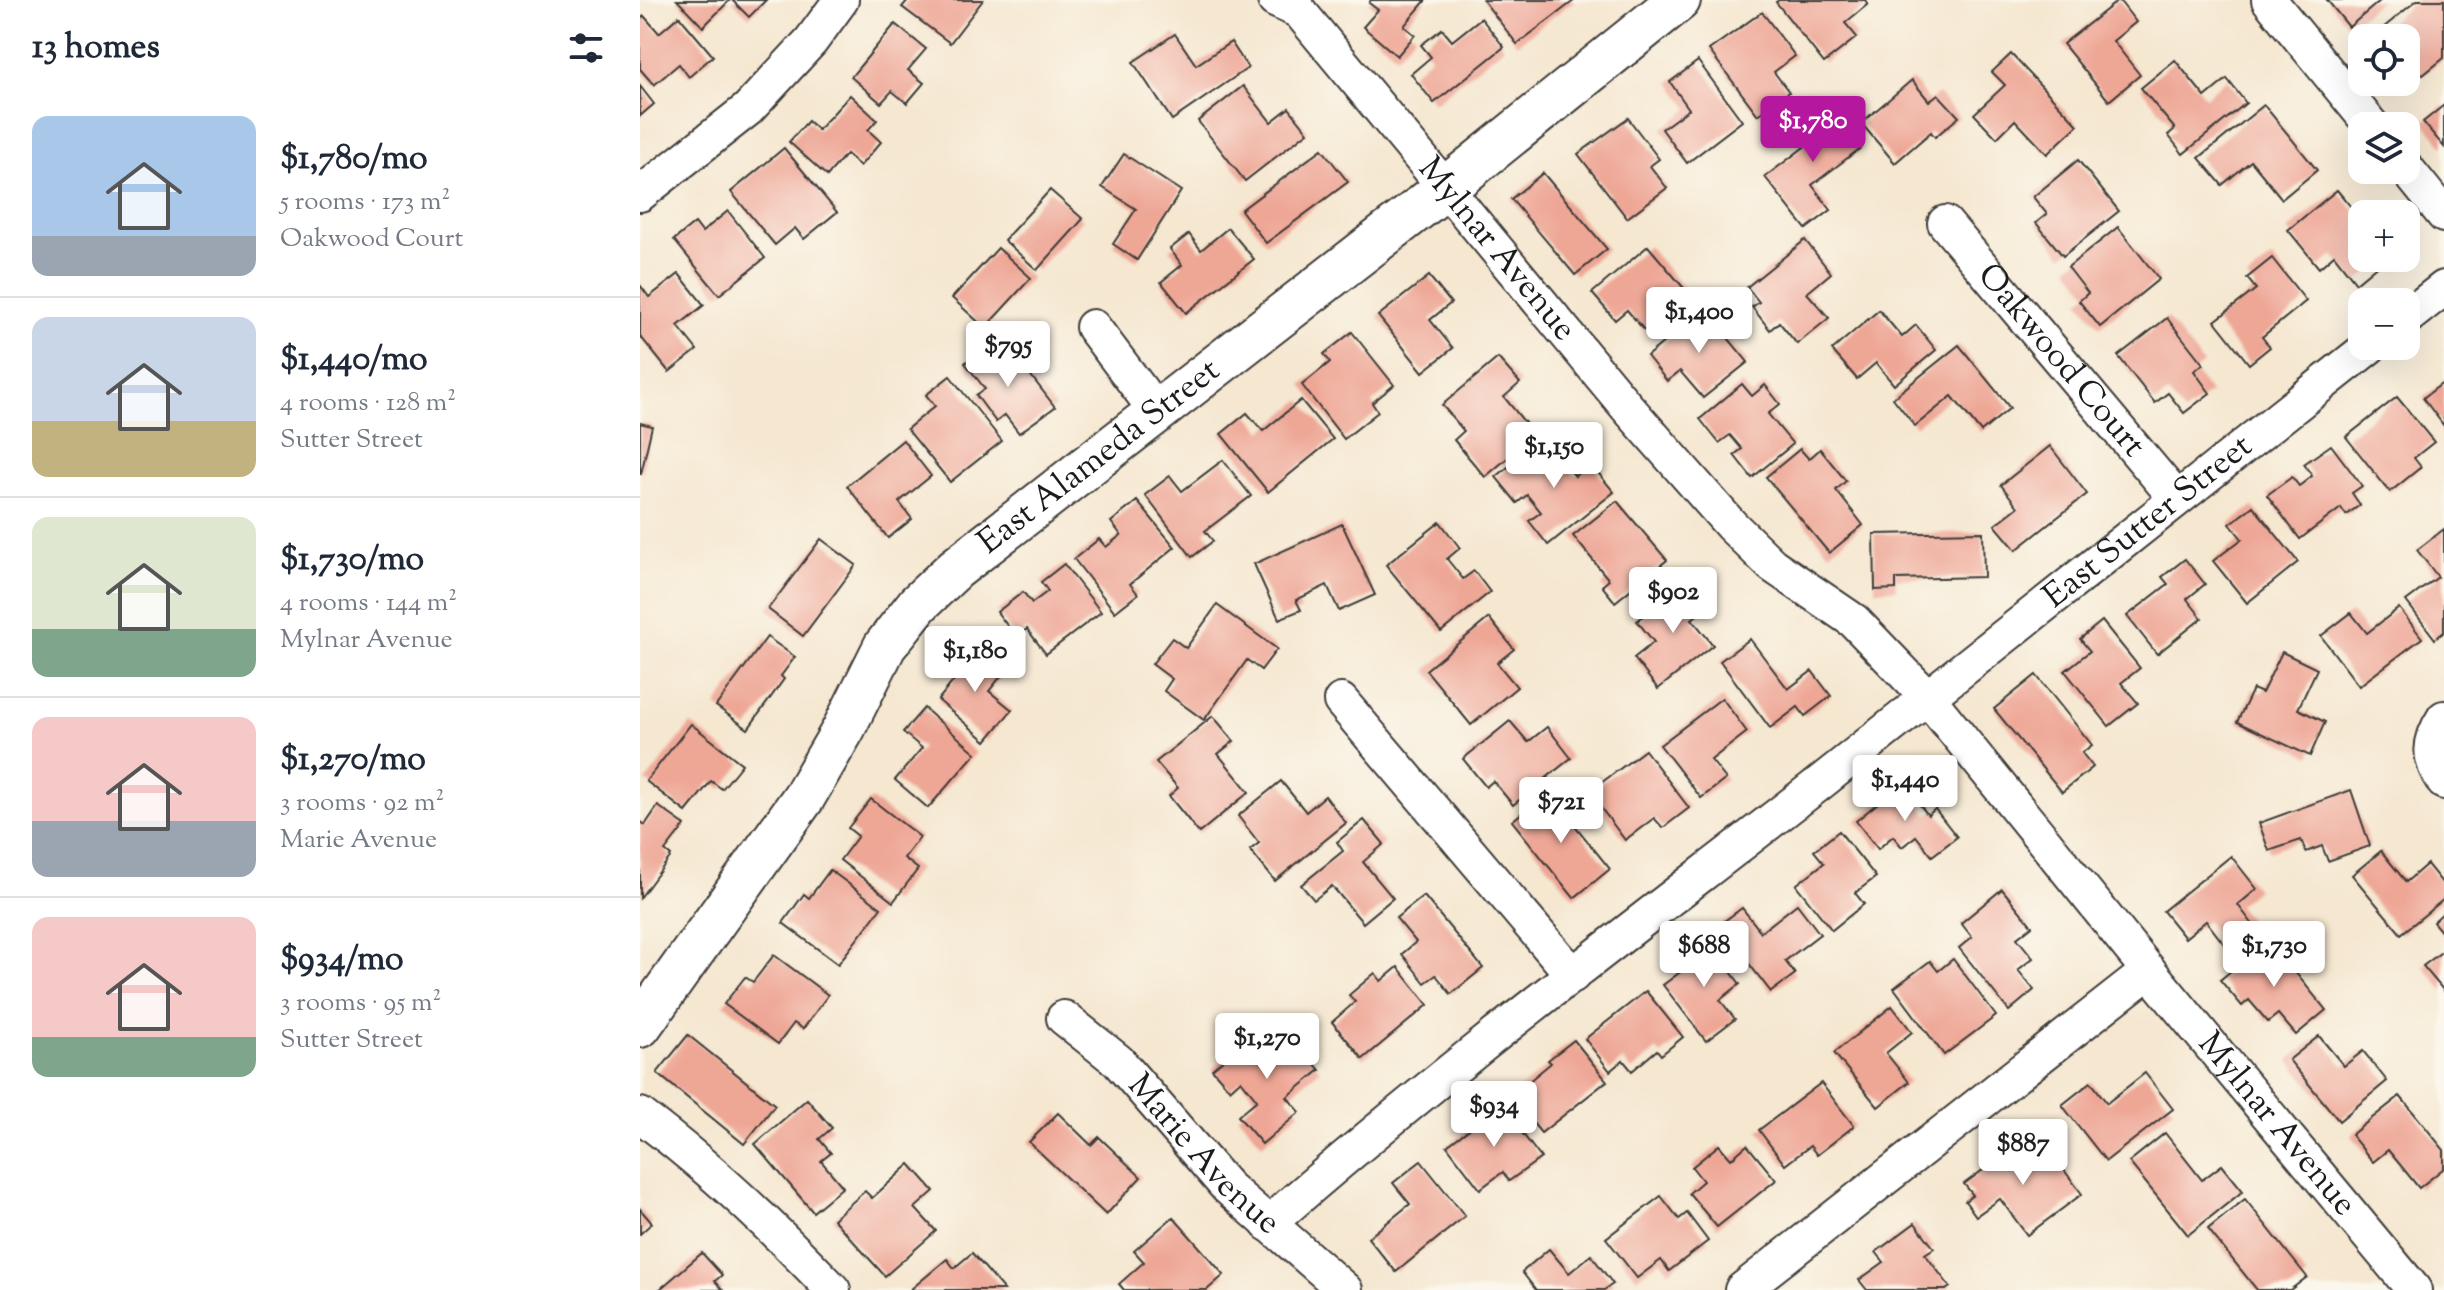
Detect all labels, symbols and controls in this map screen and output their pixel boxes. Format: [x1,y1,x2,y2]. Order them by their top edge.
text: 13 homes [32,24,160,73]
map controls [2348,24,2420,360]
button: locate [2348,24,2420,96]
icon: filters [564,26,608,70]
pin: $1,780 [1748,96,1878,164]
text: $1,780 [1779,103,1847,140]
button: layers [2348,112,2420,184]
text: $1,780/mo [280,135,428,184]
street label: Mylnar Avenue [1406,147,1587,352]
icon: home [96,148,192,244]
text: 5 rooms · 173 m² [280,184,450,221]
button: + [2348,200,2420,272]
text: Oakwood Court [280,221,463,258]
street label: Oakwood Court [1965,253,2157,469]
pin: $1,400 [1634,287,1764,355]
button: − [2348,288,2420,360]
text: $1,400 [1664,294,1734,331]
pin: $795 [961,321,1055,389]
text: $795 [984,328,1032,365]
text: $1,440/mo [280,336,428,385]
street label: East Alameda Street [968,347,1231,567]
icon: home [96,349,192,445]
text: 4 rooms · 128 m² [280,385,456,422]
text: Sutter Street [280,422,423,459]
pin: $1,150 [1489,422,1619,490]
street label: East Sutter Street [2033,423,2263,621]
text: $1,150 [1524,429,1584,466]
text: $1,730/mo [280,536,424,585]
icon: home [96,549,192,645]
pin: $902 [1626,567,1720,635]
text: $902 [1647,574,1699,611]
text: 4 rooms · 144 m² [280,585,457,622]
text: Mylnar Avenue [280,622,453,659]
pin: $1,180 [910,626,1040,694]
text: $1,180 [943,633,1007,670]
text: $1,270/mo [280,736,426,785]
icon: home [96,749,192,845]
pin: $1,440 [1840,755,1970,823]
text: $1,440 [1871,762,1939,799]
pin: $721 [1514,777,1608,845]
text: $721 [1537,784,1585,821]
text: 3 rooms · 92 m² [280,785,444,822]
text: Marie Avenue [280,822,437,859]
pin: $688 [1657,921,1751,989]
pin: $1,730 [2209,921,2339,989]
text: $688 [1678,928,1730,965]
text: $1,730 [2241,928,2307,965]
text: $934/mo [280,936,404,985]
icon: home [96,949,192,1045]
text: 3 rooms · 95 m² [280,985,441,1022]
pin: $1,270 [1202,1013,1332,1081]
text: $1,270 [1233,1020,1301,1057]
text: Sutter Street [280,1022,423,1059]
street label: Mylnar Avenue [2185,1022,2368,1227]
street label: Marie Avenue [1115,1063,1291,1247]
pin: $934 [1447,1081,1541,1149]
text: $934 [1469,1088,1519,1125]
pin: $887 [1976,1119,2070,1187]
text: $887 [1997,1126,2049,1163]

